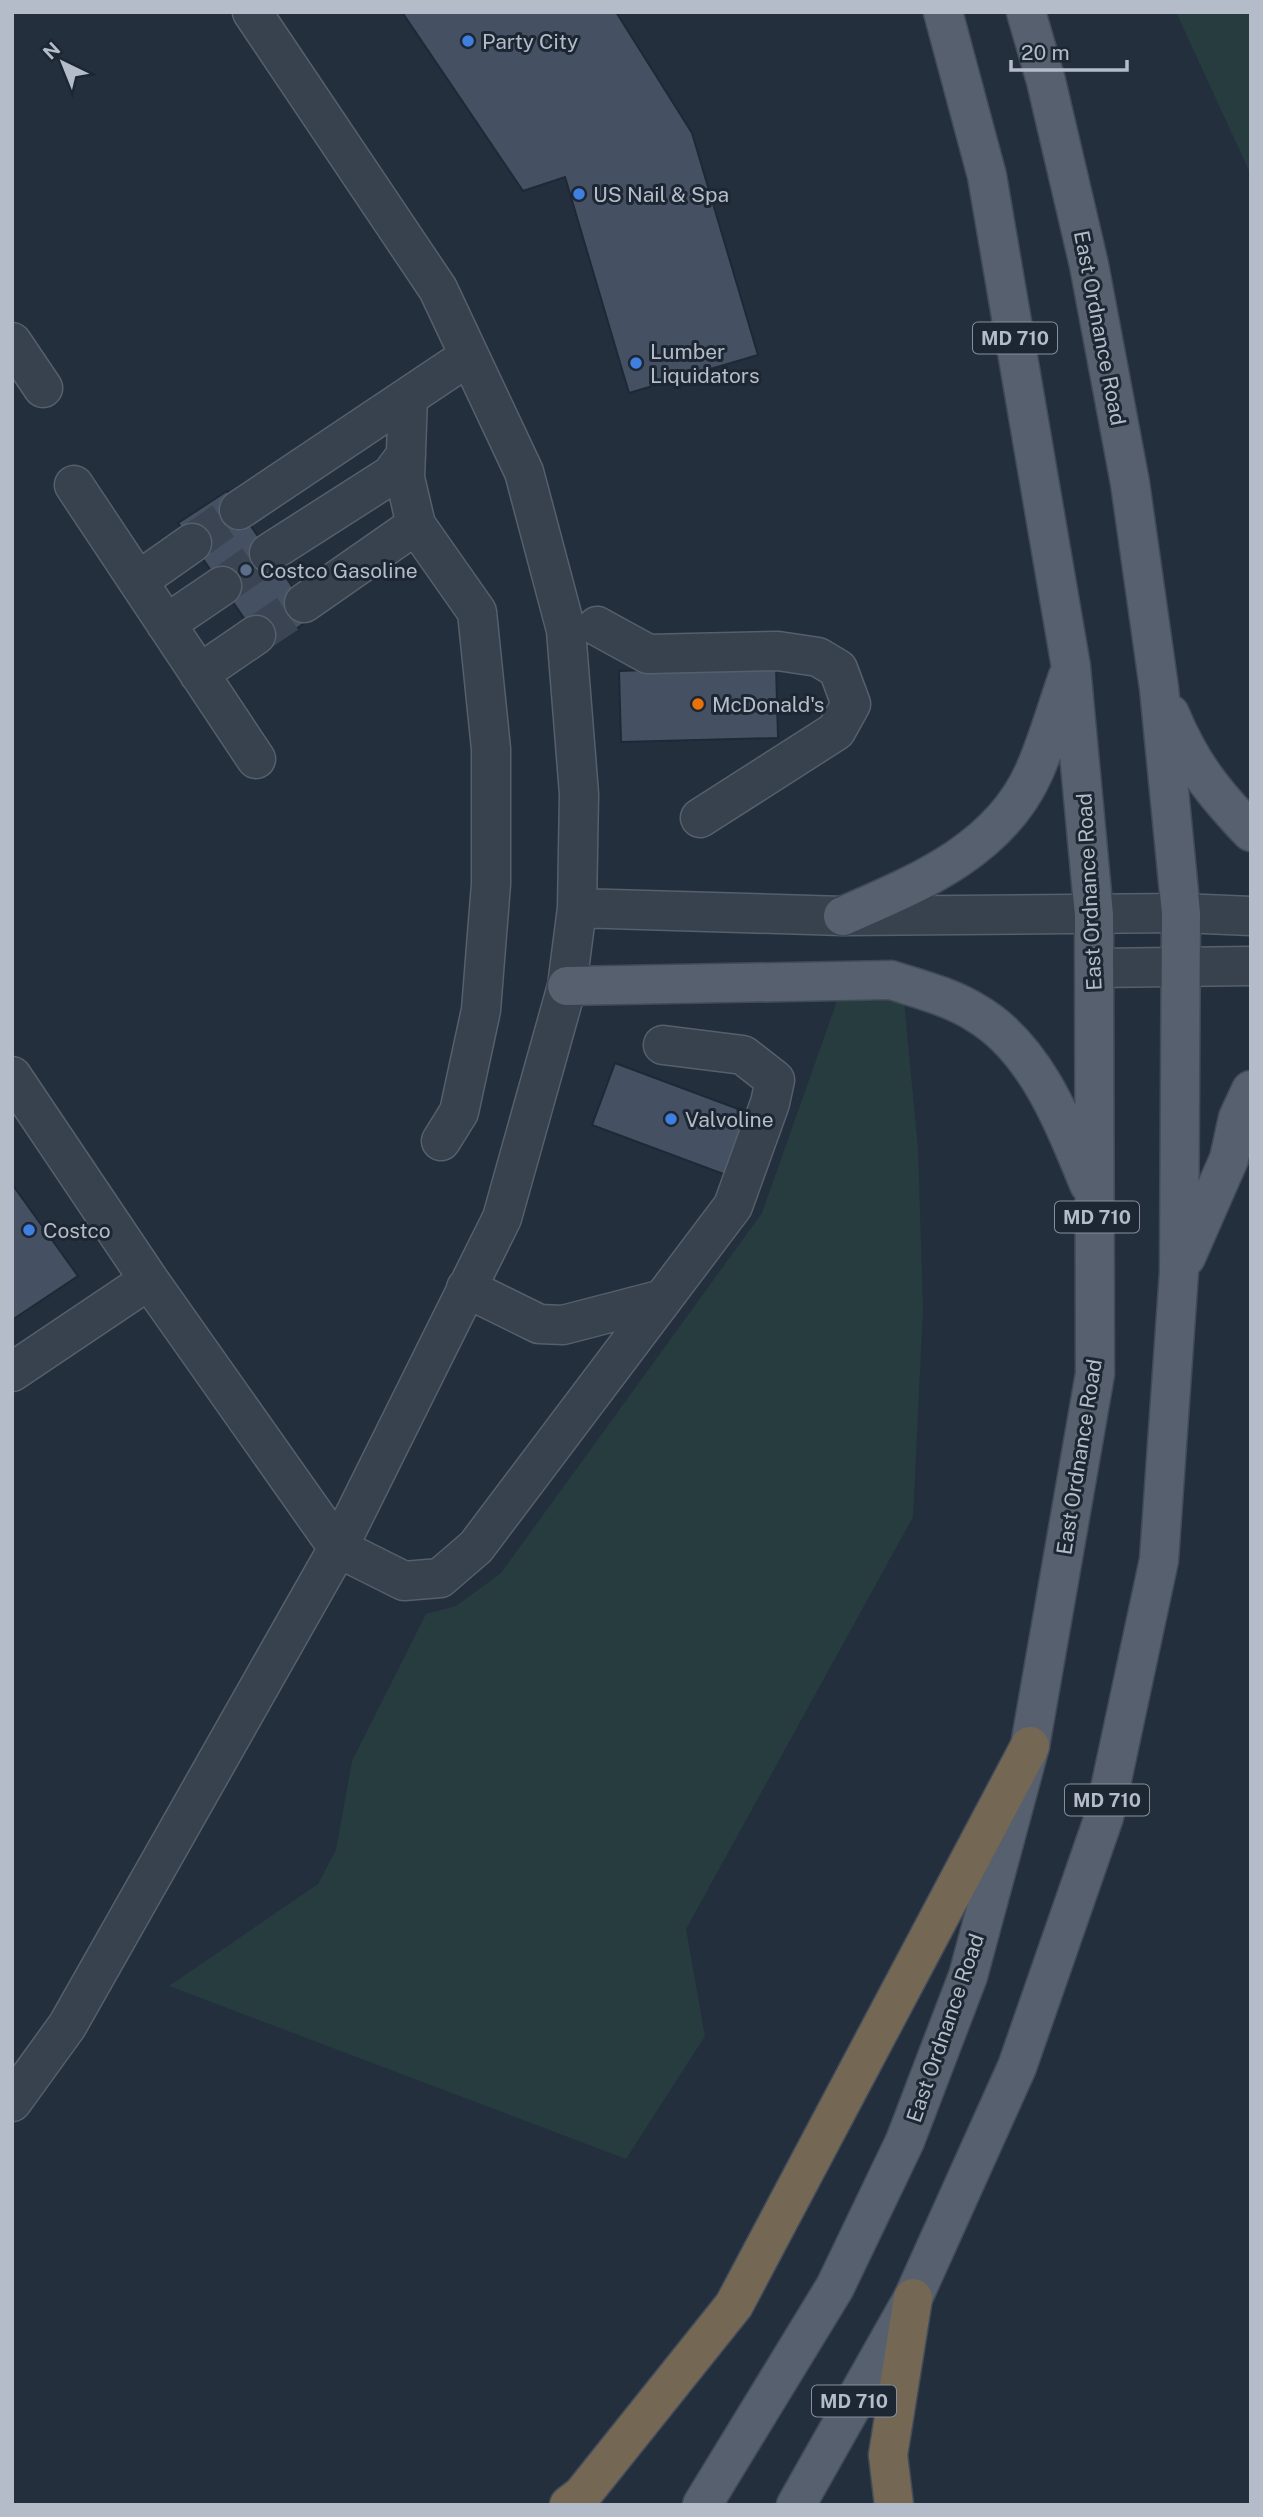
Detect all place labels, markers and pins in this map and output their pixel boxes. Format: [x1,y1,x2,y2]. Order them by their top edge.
place label: Party City [482,29,578,54]
marker: Party City [460,33,476,49]
place label: US Nail & Spa [593,182,729,207]
marker: US Nail & Spa [571,186,587,202]
place label: Lumber Liquidators [650,339,760,388]
marker: Lumber Liquidators [628,355,644,371]
place label: Costco Gasoline [260,558,418,583]
marker: Costco Gasoline [238,562,254,578]
place label: McDonald's [712,692,824,717]
marker: McDonald's [690,696,706,712]
place label: Valvoline [685,1107,774,1132]
marker: Valvoline [663,1111,679,1127]
place label: Costco [43,1218,111,1243]
marker: Costco [21,1222,37,1238]

